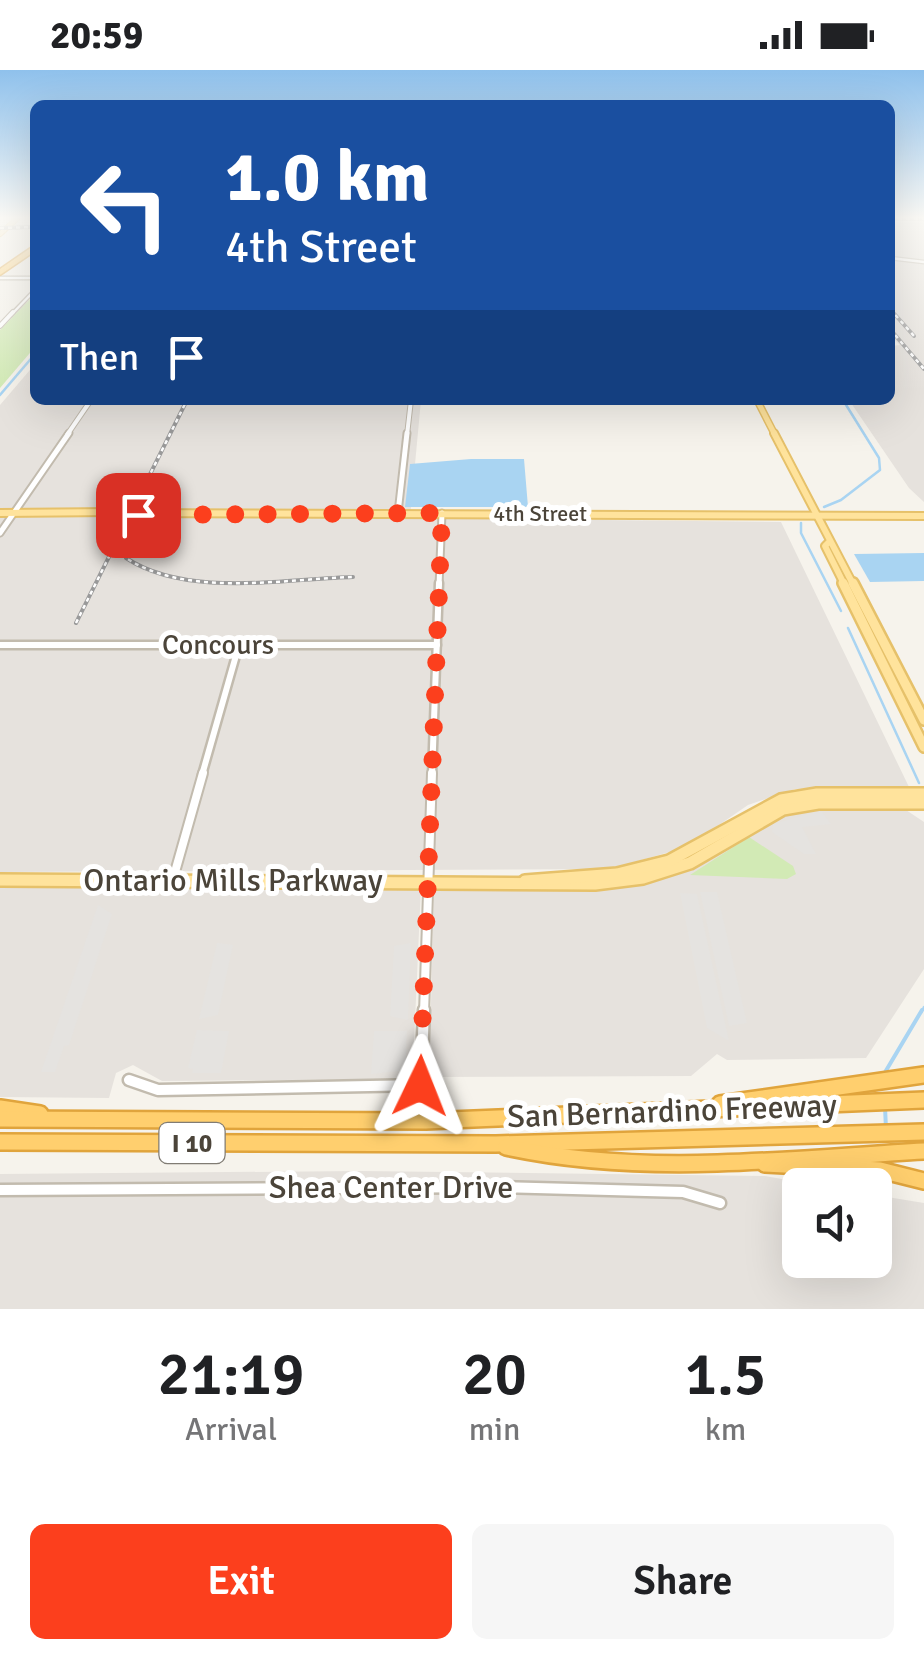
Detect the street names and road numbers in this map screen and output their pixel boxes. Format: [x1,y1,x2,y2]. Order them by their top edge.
street label: 4th Street [493,500,587,527]
street label: Concours [162,628,274,662]
street label: Ontario Mills Parkway [83,861,383,900]
street label: San Bernardino Freeway [507,1086,838,1136]
road number: I 10 [160,1123,224,1163]
street label: Shea Center Drive [269,1168,513,1207]

